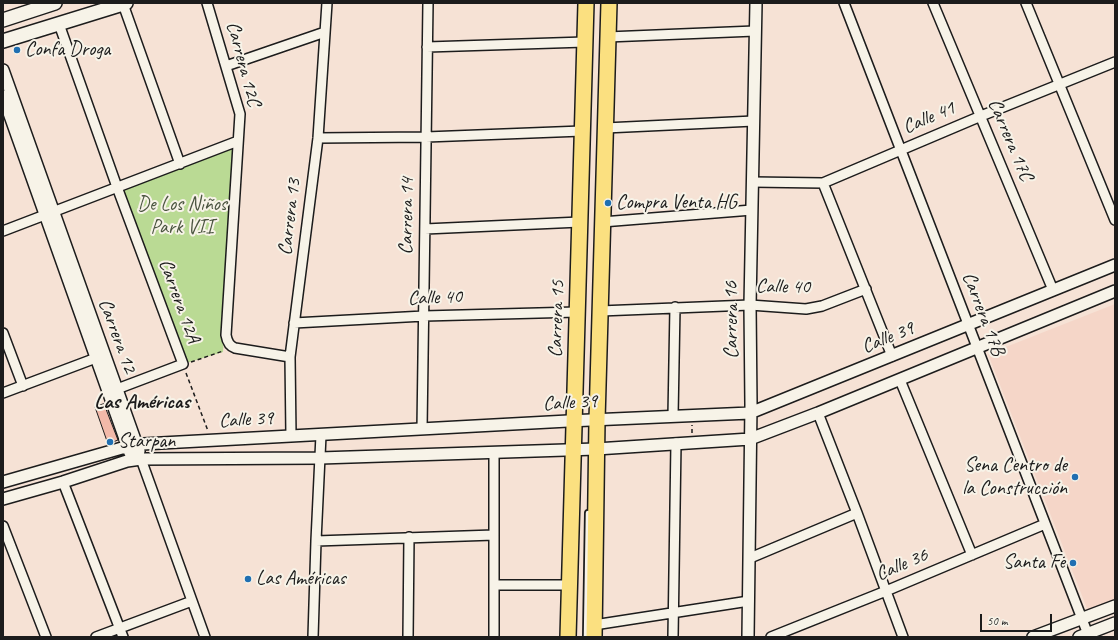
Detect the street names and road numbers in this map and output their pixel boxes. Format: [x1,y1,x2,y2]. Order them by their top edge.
street label: Carrera 12C [220,19,266,109]
street label: Carrera 17C [982,95,1038,185]
street label: Calle 41 [899,96,959,140]
street label: Carrera 13 [273,177,307,257]
street label: Carrera 14 [394,177,420,255]
street label: Carrera 12A [153,256,205,346]
street label: Carrera 17B [956,269,1010,359]
street label: Calle 40 [756,275,810,299]
street label: Carrera 15 [544,280,570,358]
street label: Carrera 16 [720,281,744,359]
street label: Calle 40 [407,285,463,311]
street label: Carrera 12 [93,296,141,376]
street label: Calle 39 [858,317,918,359]
street label: Calle 39 [542,390,598,416]
street label: Calle 39 [218,407,274,433]
street label: Calle 36 [872,543,932,587]

